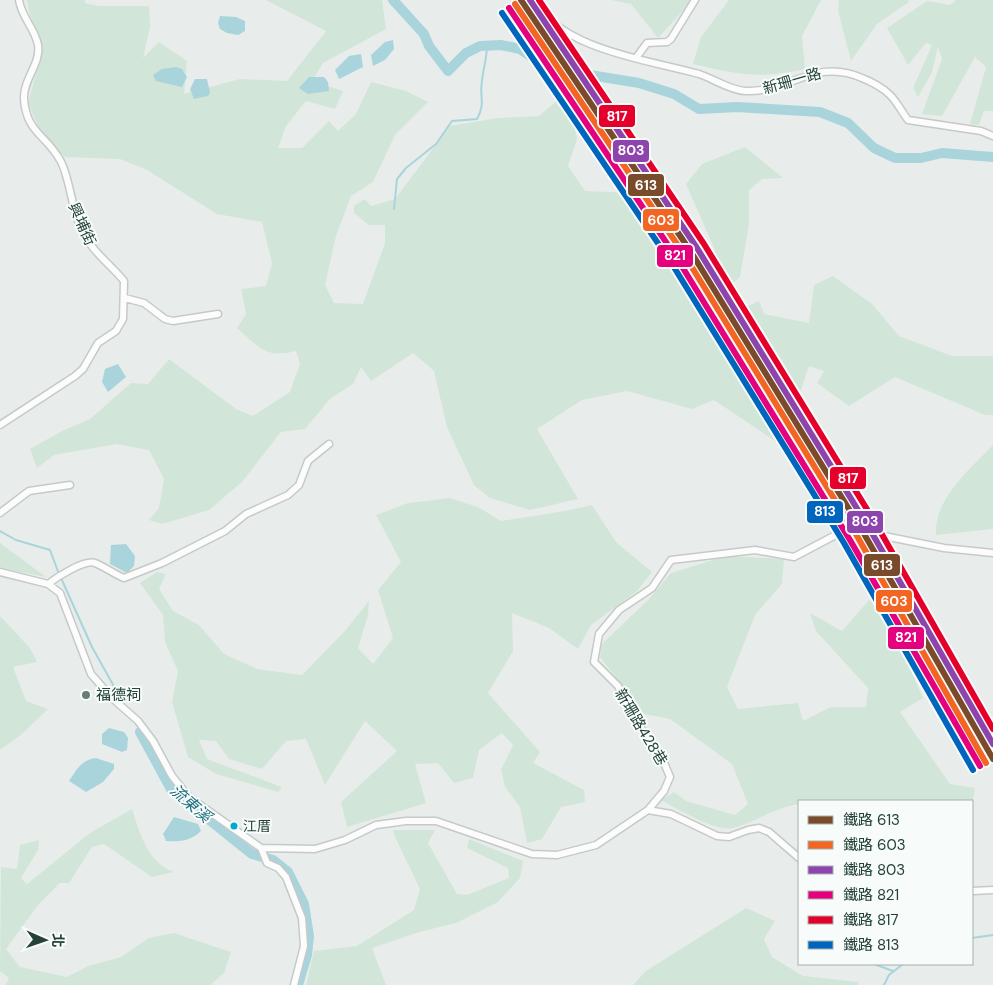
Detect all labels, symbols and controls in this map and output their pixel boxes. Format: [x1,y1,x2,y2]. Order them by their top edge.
street label: 新珊一路 [760,63,824,99]
line badge: 817 [598,104,636,128]
text: 817 [606,107,628,125]
line badge: 803 [612,139,650,163]
text: 803 [617,141,645,159]
line badge: 613 [627,173,665,197]
text: 613 [635,176,657,194]
street label: 興埔街 [64,199,100,249]
line badge: 603 [642,208,680,232]
text: 603 [647,211,675,229]
line badge: 821 [656,244,694,268]
text: 821 [664,246,686,264]
line badge: 817 [829,466,867,490]
text: 817 [837,469,859,487]
line badge: 813 [806,500,844,524]
text: 813 [814,502,836,520]
line badge: 803 [846,510,884,534]
text: 803 [851,512,879,530]
line badge: 613 [863,553,901,577]
text: 613 [871,556,893,574]
line badge: 603 [875,589,913,613]
text: 603 [880,592,908,610]
line badge: 821 [887,626,925,650]
text: 821 [895,628,917,646]
place label: 福德祠 [96,685,141,705]
street label: 新珊路428巷 [610,685,672,769]
marker: 福德祠 [80,689,92,701]
water label: 流東溪 [166,780,217,828]
legend [798,800,973,965]
text: 鐵路 613 [843,810,900,830]
place label: 江厝 [243,817,271,835]
marker: 江厝 [229,821,239,831]
text: 鐵路 603 [843,835,906,855]
text: 鐵路 803 [843,860,905,880]
text: 鐵路 821 [843,885,899,905]
text: 鐵路 817 [843,910,899,930]
north arrow [20,915,70,965]
text: 北 [49,933,67,948]
text: 鐵路 813 [843,935,899,955]

